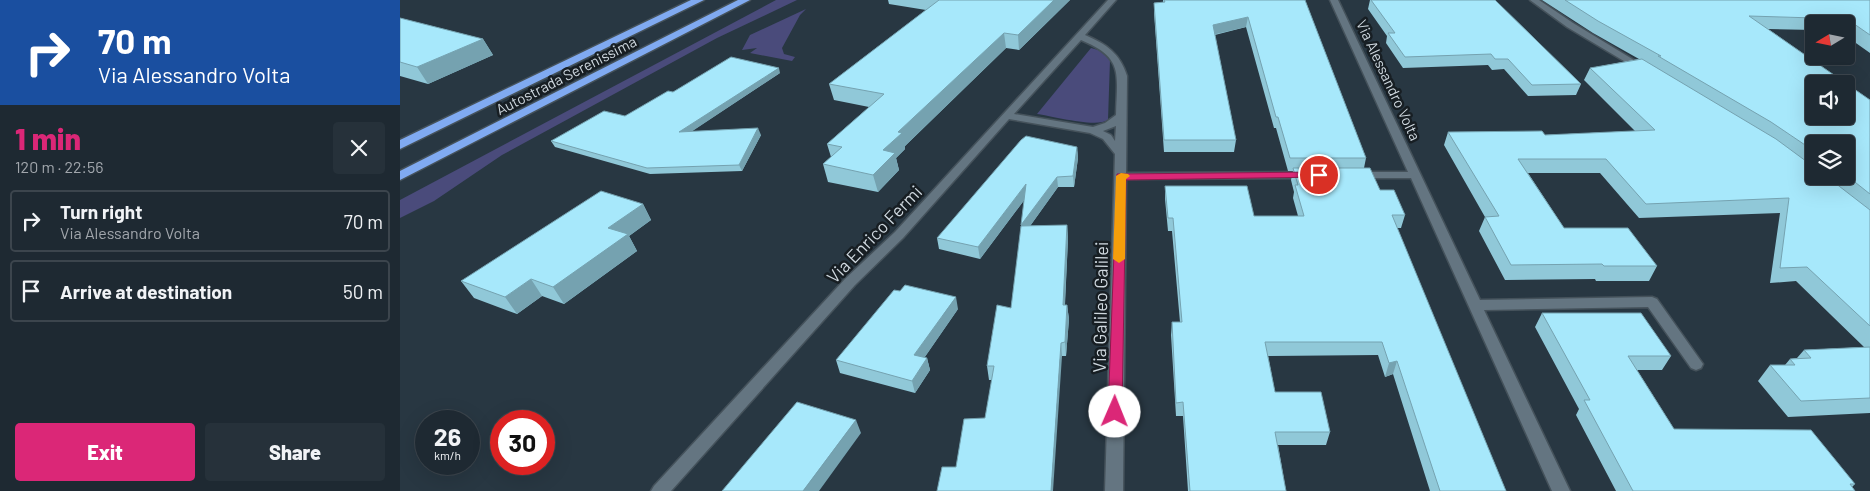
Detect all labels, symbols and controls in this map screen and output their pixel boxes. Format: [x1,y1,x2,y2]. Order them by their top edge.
north arrow [1805,15,1855,65]
map controls [1805,15,1855,185]
street label: Via Alessandro Volta [1353,17,1425,143]
text: 70 m [98,19,172,61]
icon: right [15,20,80,85]
street label: Autostrada Serenissima [493,32,639,118]
text: Via Alessandro Volta [98,61,290,87]
button: sound [1805,75,1855,125]
text: 1 min [15,120,81,156]
button: close [333,122,385,174]
button: layers [1805,135,1855,185]
pin [1298,154,1340,196]
text: 120 m · 22:56 [15,157,103,176]
icon: arrive [1305,161,1333,189]
street label: Via Enrico Fermi [822,180,926,288]
text: Turn right [60,200,142,223]
icon: right [17,207,45,235]
text: 70 m [344,210,383,233]
text: Via Alessandro Volta [60,223,200,242]
street label: Via Galileo Galilei [1088,241,1112,373]
icon: arrive [17,277,45,305]
text: Arrive at destination [60,280,232,303]
text: 50 m [343,280,383,303]
position arrow [1088,385,1140,437]
speed limit sign: 30 [490,410,555,475]
text: 26 [434,421,461,451]
button: Exit [15,423,195,481]
button: Share [205,423,385,481]
text: km/h [434,448,461,462]

